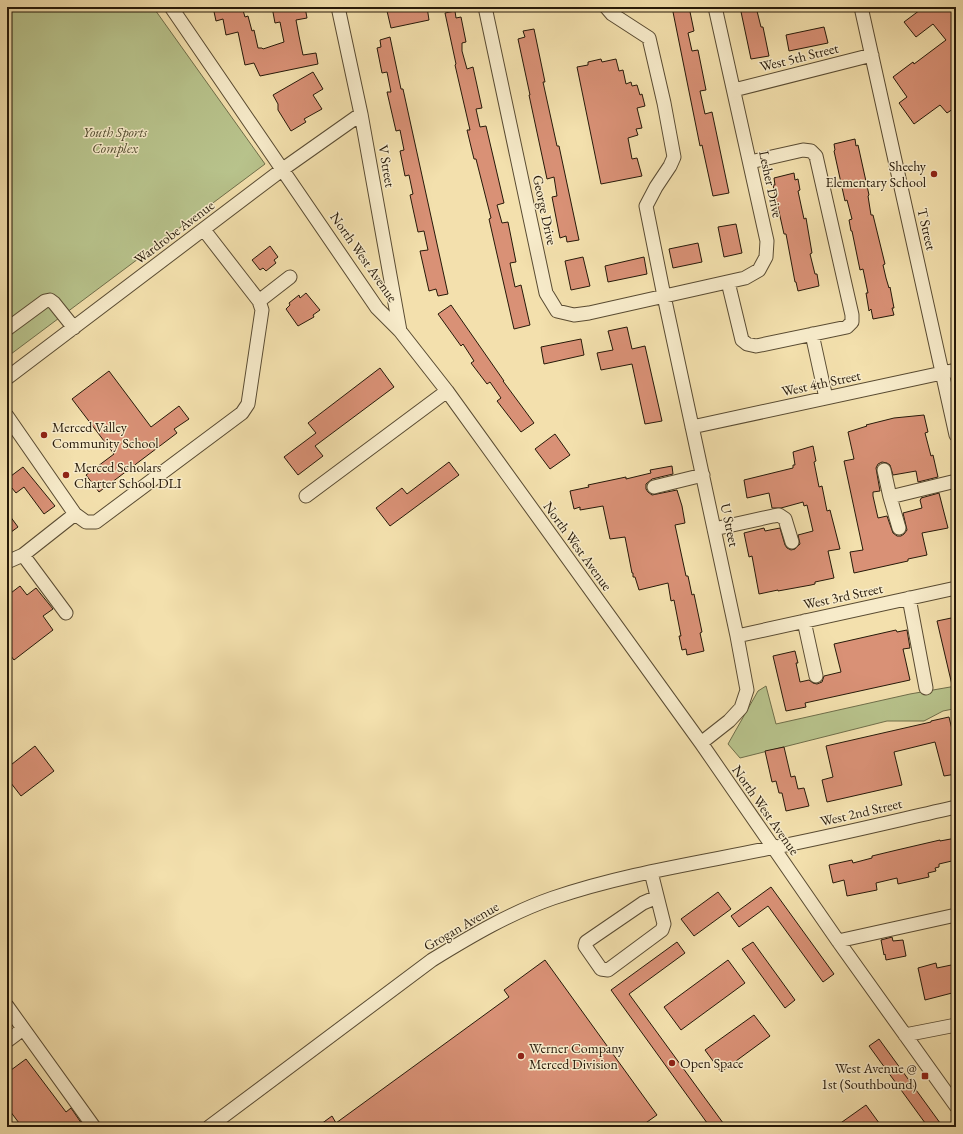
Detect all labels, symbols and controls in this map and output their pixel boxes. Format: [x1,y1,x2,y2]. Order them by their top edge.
street label: West 5th Street [758,38,841,75]
park label: Youth Sports Complex [83,123,147,157]
street label: V Street [374,143,400,189]
street label: Lesher Drive [755,149,787,220]
place label: Sheehy Elementary School [826,157,927,191]
marker: Sheehy Elementary School [929,169,939,179]
street label: George Drive [529,173,561,247]
street label: Wardrobe Avenue [130,196,218,268]
street label: T Street [913,206,941,253]
street label: North West Avenue [326,208,402,306]
street label: West 4th Street [780,366,863,400]
place label: Merced Valley Community School [52,418,159,452]
marker: Merced Valley Community School [39,430,49,440]
place label: Merced Scholars Charter School DLI [74,458,182,492]
marker: Merced Scholars Charter School DLI [61,470,71,480]
street label: North West Avenue [540,498,617,595]
street label: U Street [717,502,743,549]
street label: West 3rd Street [802,579,885,613]
street label: North West Avenue [728,761,804,859]
street label: West 2nd Street [818,794,904,830]
street label: Grogan Avenue [420,897,502,955]
place label: Werner Company Merced Division [529,1039,625,1073]
marker: Werner Company Merced Division [516,1051,526,1061]
place label: Open Space [680,1054,744,1072]
marker: Open Space [667,1058,677,1068]
place label: West Avenue @ 1st (Southbound) [821,1059,917,1093]
marker: West Avenue @ 1st (Southbound) [920,1071,930,1081]

